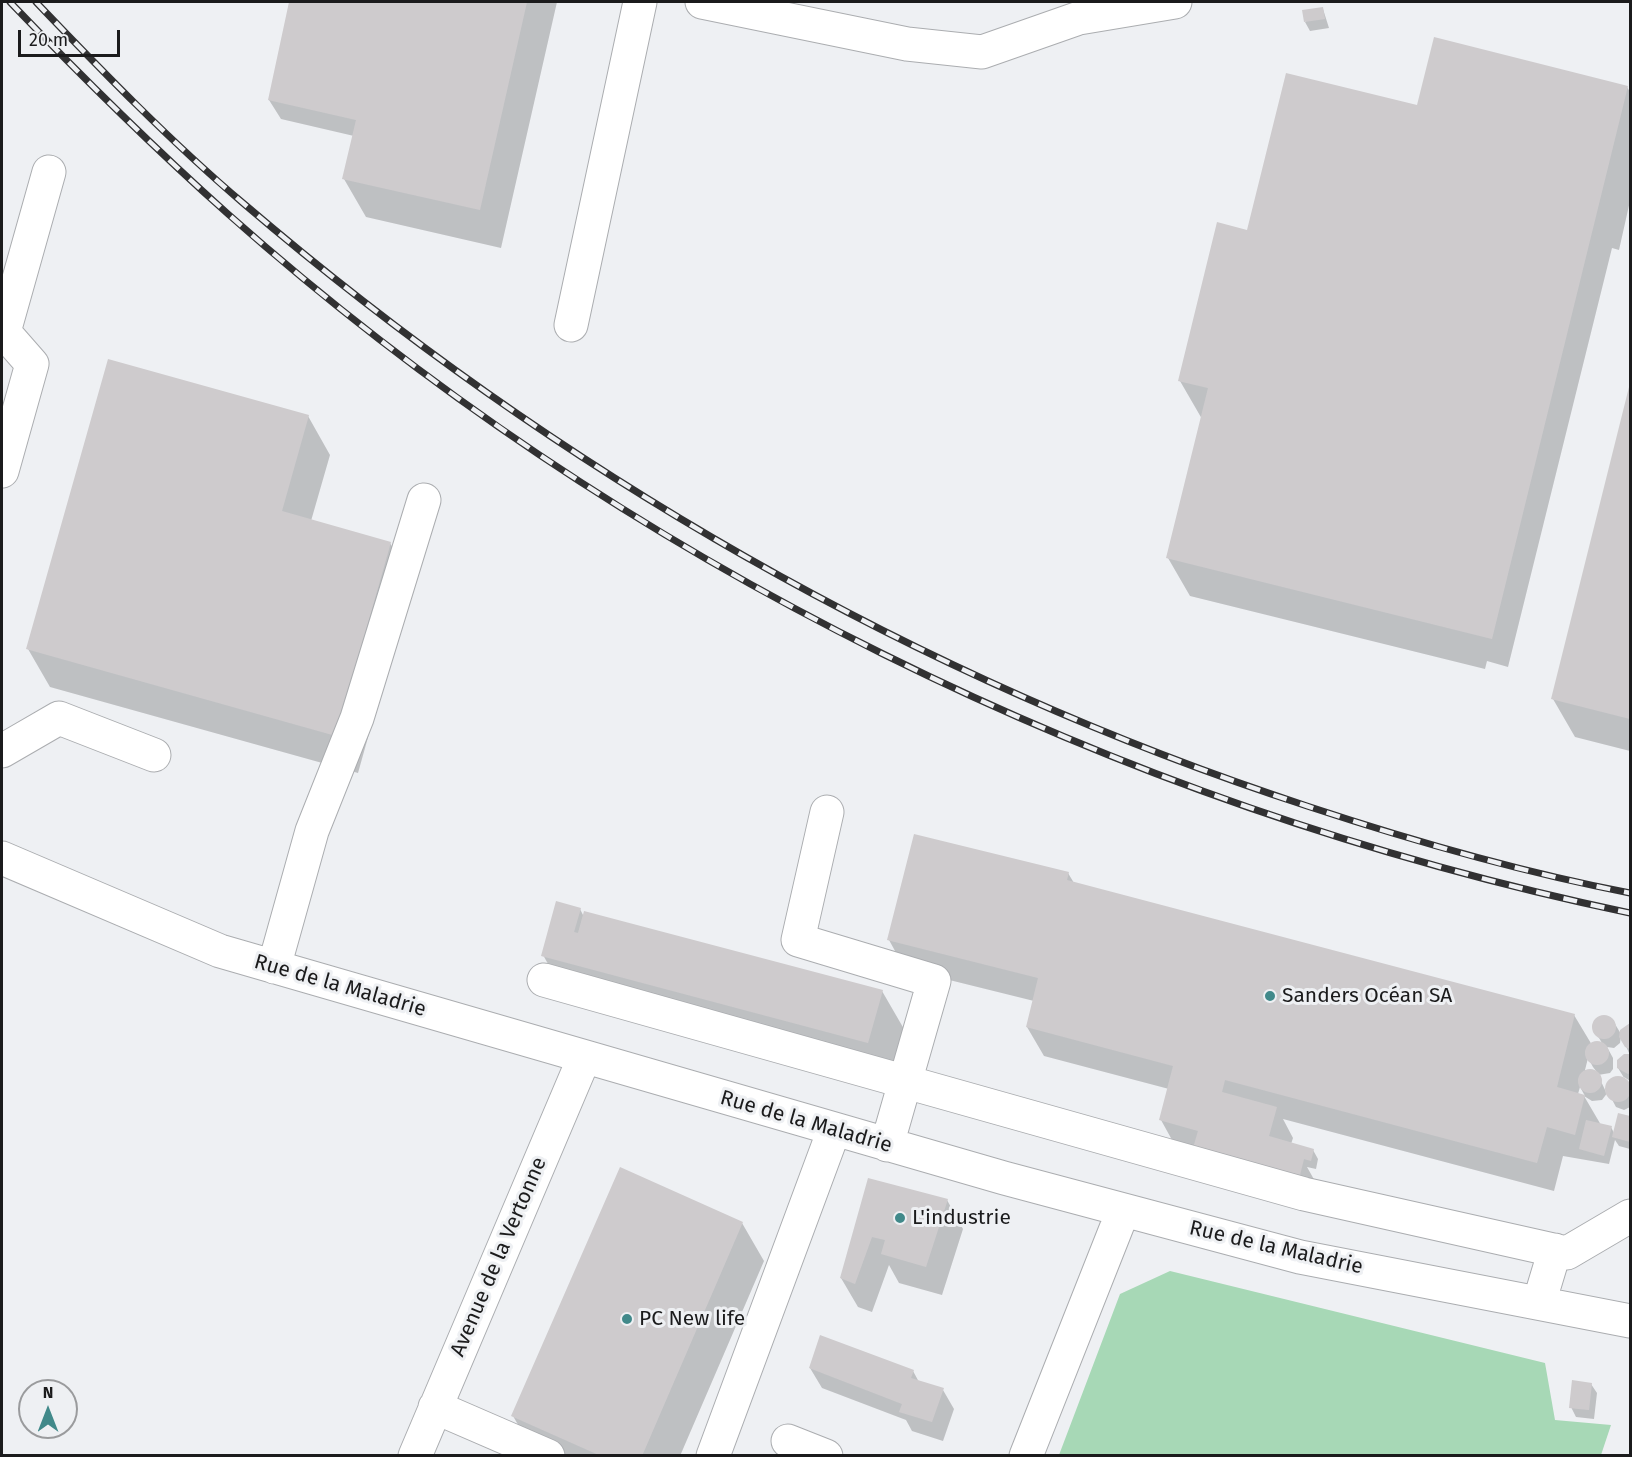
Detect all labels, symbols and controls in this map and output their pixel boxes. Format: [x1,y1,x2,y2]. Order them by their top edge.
scale bar [21,18,123,56]
text: 20 m [29,29,68,51]
street label: Rue de la Maladrie [251,949,429,1023]
place label: Sanders Océan SA [1282,983,1452,1009]
marker: Sanders Océan SA [1263,989,1277,1003]
street label: Rue de la Maladrie [717,1085,895,1159]
street label: Avenue de la Vertonne [446,1154,552,1360]
place label: L'industrie [912,1205,1011,1231]
marker: L'industrie [893,1211,907,1225]
street label: Rue de la Maladrie [1187,1216,1365,1280]
place label: PC New life [639,1306,745,1332]
marker: PC New life [620,1312,634,1326]
north arrow [18,1379,78,1439]
text: N [43,1383,53,1402]

